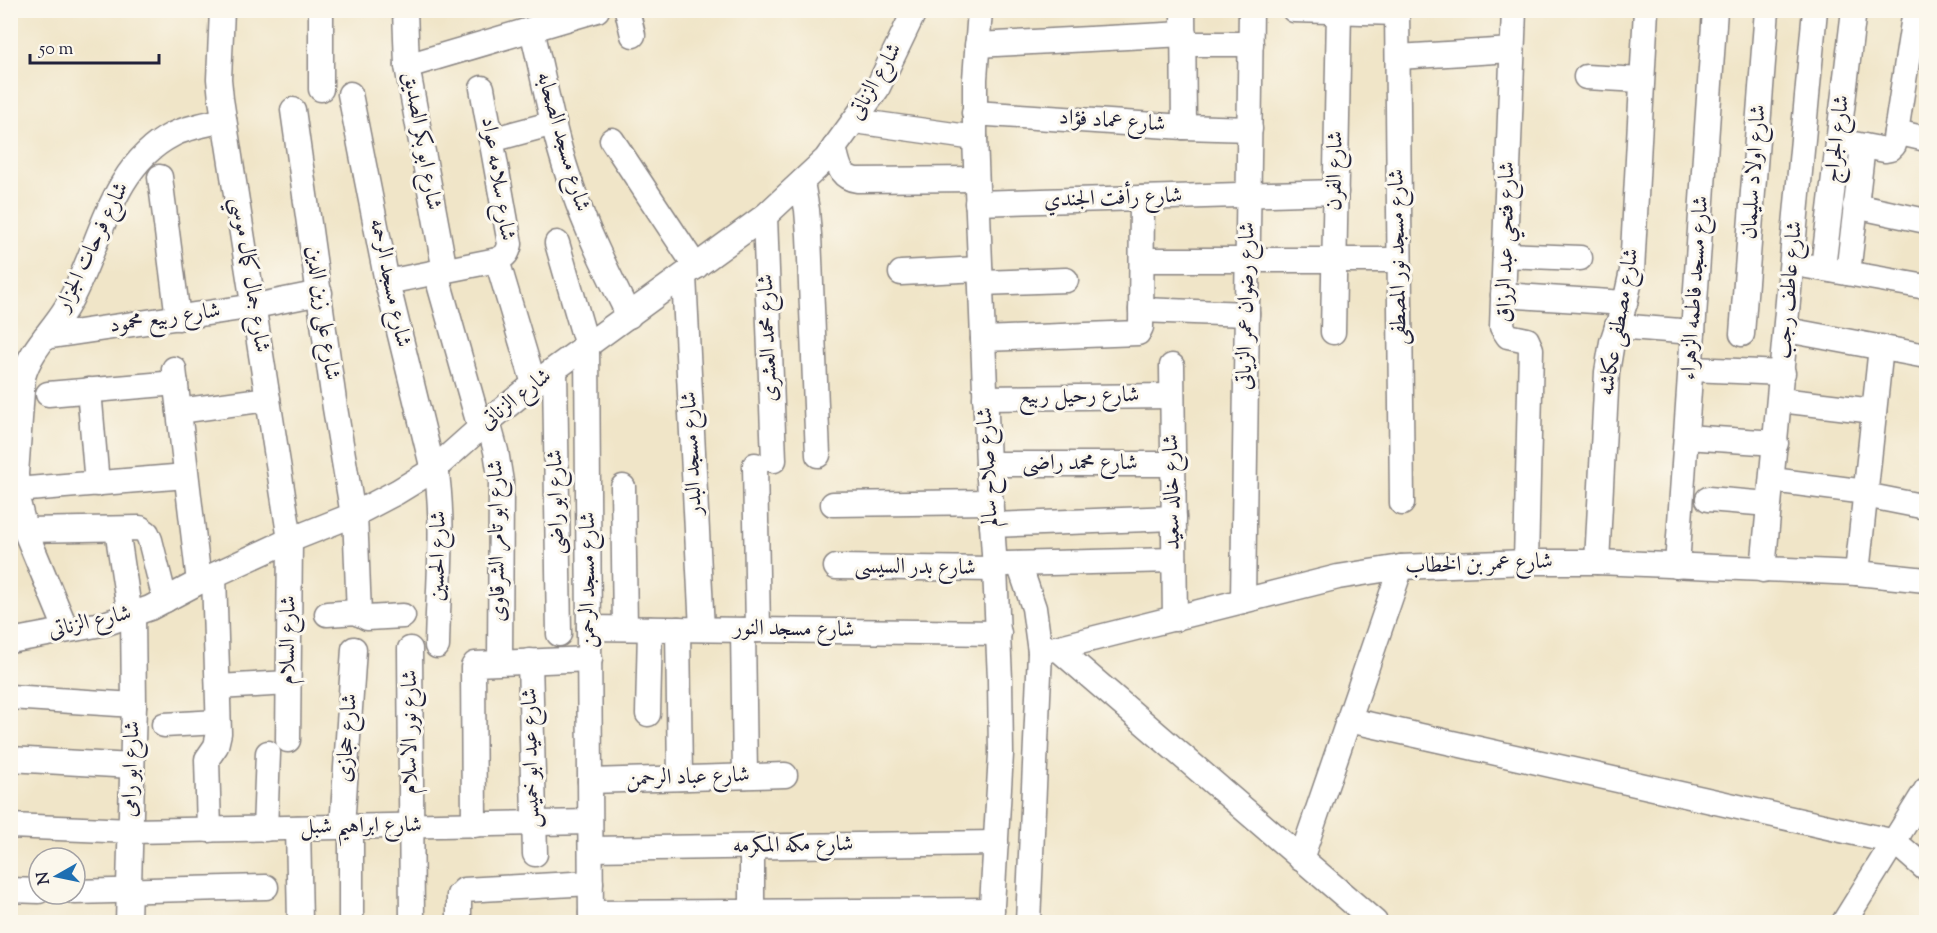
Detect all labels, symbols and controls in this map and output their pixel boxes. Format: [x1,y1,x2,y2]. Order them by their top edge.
scale bar [30,27,159,65]
text: 50 m [38,37,74,63]
street label: شارع الزناتى [841,38,911,126]
street label: شارع مسجد الصحابه [527,68,597,216]
street label: شارع ابو بكر الصديق [393,69,449,213]
street label: شارع الجراج [1817,93,1860,185]
street label: شارع عماد فؤاد [1058,102,1166,142]
street label: شارع اولاد سليمان [1734,103,1776,241]
street label: شارع سلامه عواد [471,115,523,243]
street label: شارع الفرن [1319,131,1353,211]
street label: شارع فتحي عبد الرزاق [1490,161,1526,323]
street label: شارع مسجد نور المصطفى [1381,169,1417,345]
street label: شارع فرحات الجزار [47,177,138,319]
street label: شارع رأفت الجندي [1043,179,1183,217]
street label: شارع جمال كمال موسي [219,195,277,355]
street label: شارع مسجد فاطمه الزهراء [1674,195,1718,381]
street label: شارع مسجد الرحمه [360,216,418,350]
street label: شارع عاطف رجب [1768,220,1812,360]
street label: شارع رضوان عمر الزياتى [1230,222,1264,390]
street label: شارع على زين الدين [297,244,347,382]
street label: شارع مصطفى عكاشه [1591,246,1649,398]
street label: شارع محمد العشرى [751,273,787,403]
street label: شارع ربيع محمود [107,295,223,344]
street label: شارع الزناتى [473,361,559,439]
street label: شارع رحيل ربيع [1018,380,1140,415]
street label: شارع مسجد البدر [674,390,712,518]
street label: شارع صلاح سالم [970,406,1009,528]
street label: شارع خالد سعيد [1156,434,1190,550]
street label: شارع محمد راضى [1022,448,1138,480]
street label: شارع ابو راضى [540,449,574,555]
street label: شارع ابو تامر الشرقاوى [481,460,515,622]
street label: شارع الحسين [422,510,456,602]
street label: شارع مسجد الرحمن [573,512,605,648]
street label: شارع عمر بن الخطاب [1405,546,1553,584]
street label: شارع بدر السيسى [854,551,976,585]
street label: شارع السلام [272,595,307,685]
street label: شارع الزناتى [45,598,135,648]
street label: شارع مسجد النور [731,613,855,647]
street label: شارع نور الاسلام [395,670,428,794]
street label: شارع عيد ابو خميس [515,688,549,828]
street label: شارع حجازى [329,692,367,784]
street label: شارع ابو رامى [114,720,150,818]
street label: شارع عباد الرحمن [626,760,750,796]
street label: شارع ابراهيم شبل [300,810,422,847]
street label: شارع مكه المكرمه [732,829,854,863]
north arrow [27,846,87,906]
text: N [32,870,57,886]

